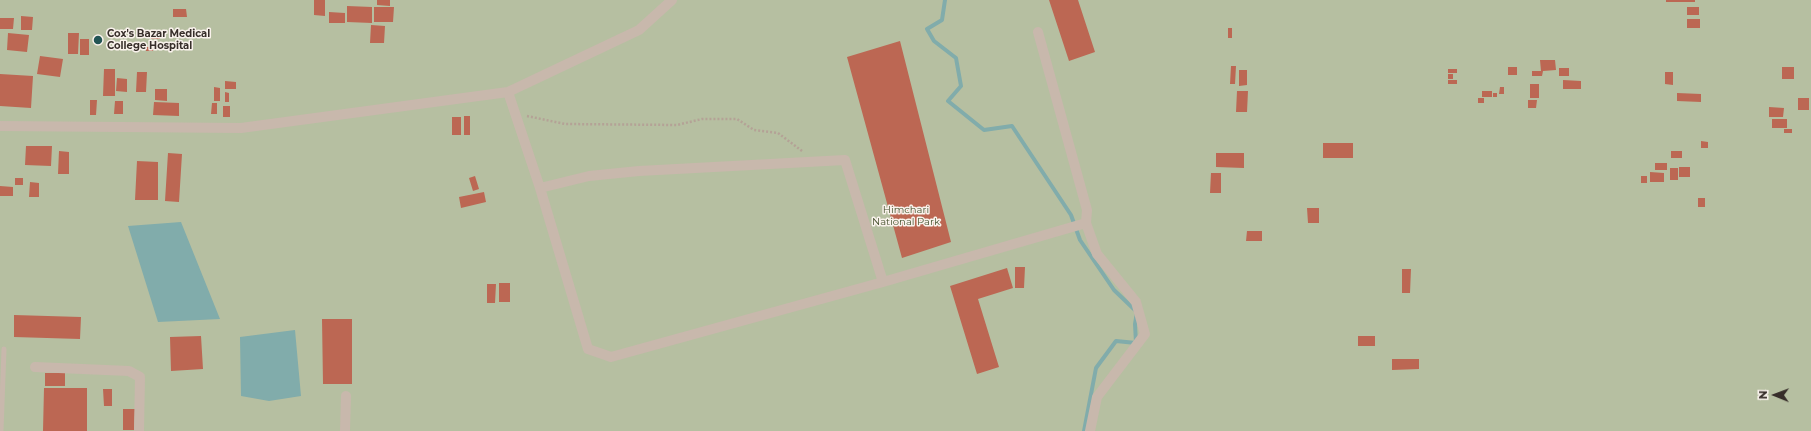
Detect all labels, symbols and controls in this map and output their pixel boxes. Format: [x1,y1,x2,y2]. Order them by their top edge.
place label: Cox's Bazar Medical College Hospital [107,28,210,52]
marker: Cox's Bazar Medical College Hospital [92,34,104,46]
park label: Himchari National Park [872,204,940,228]
north arrow [1755,375,1795,415]
text: N [1756,390,1770,399]

